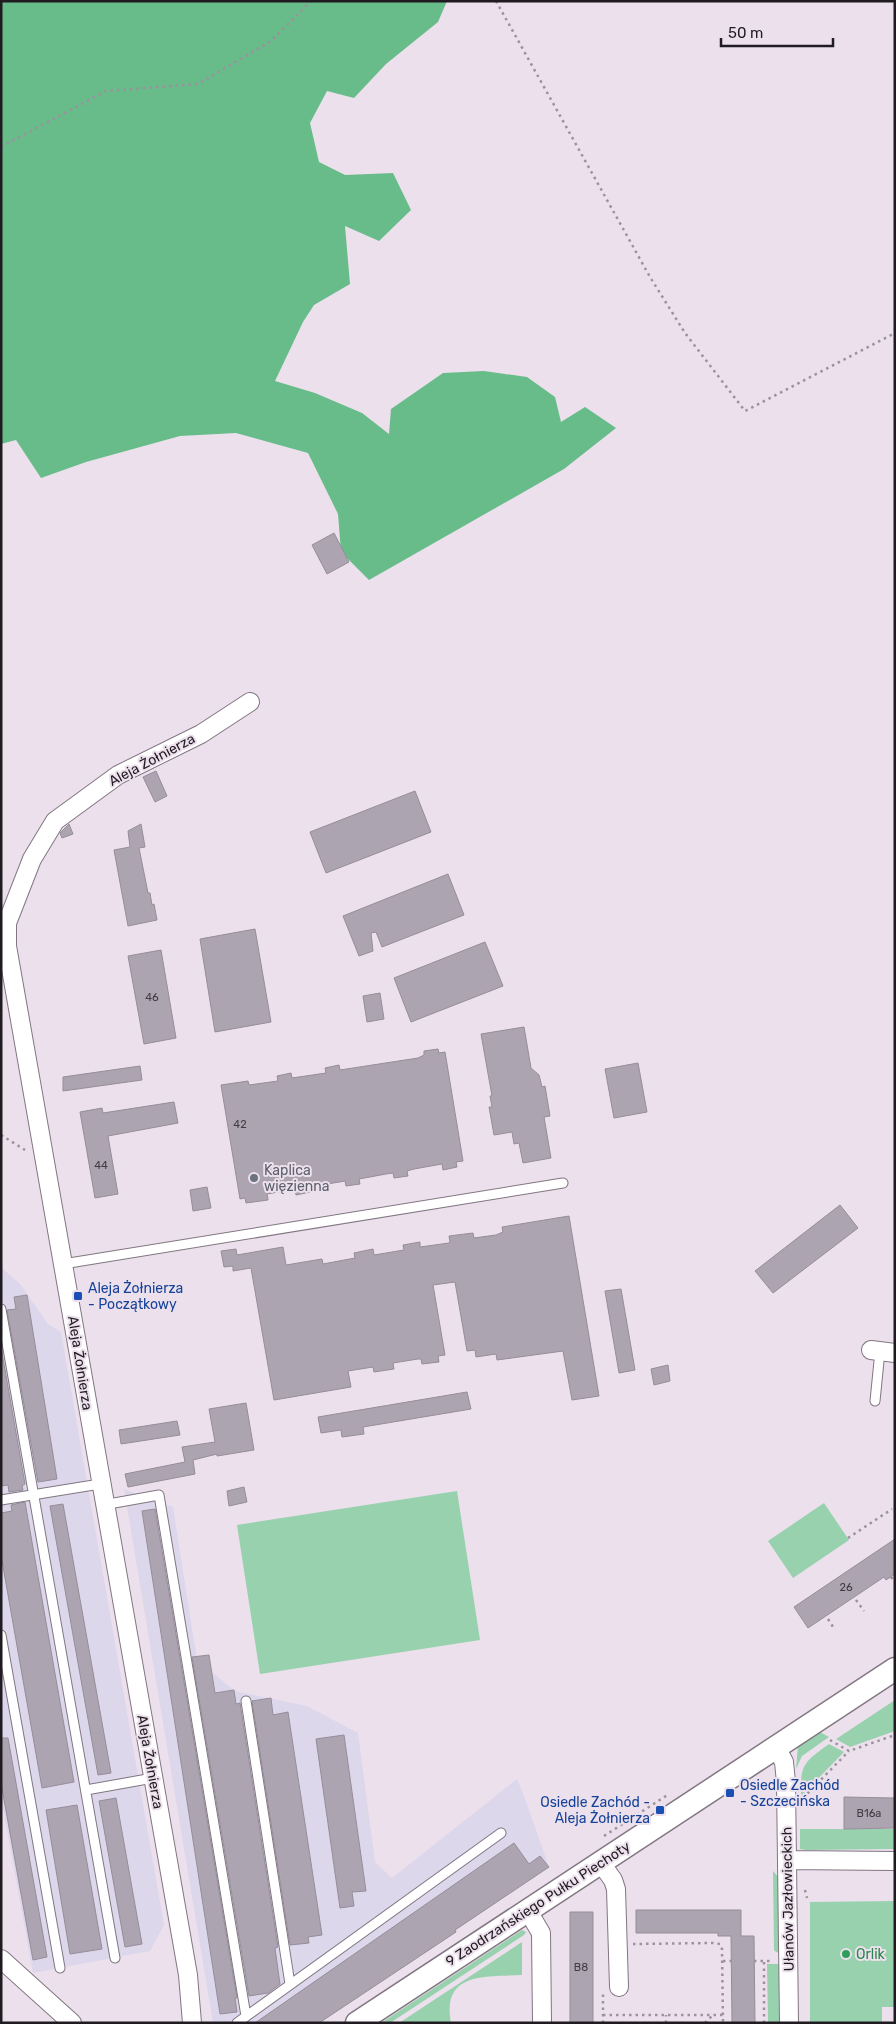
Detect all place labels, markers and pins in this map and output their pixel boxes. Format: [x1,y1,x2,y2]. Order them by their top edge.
place label: Kaplica więzienna [264,1162,330,1195]
marker: Kaplica więzienna [248,1172,260,1184]
place label: Aleja Żołnierza - Początkowy [88,1280,183,1313]
marker: Aleja Żołnierza - Początkowy [72,1290,84,1302]
place label: Osiedle Zachód - Szczecińska [740,1777,840,1810]
marker: Osiedle Zachód - Szczecińska [724,1787,736,1799]
place label: Osiedle Zachód - Aleja Żołnierza [540,1794,650,1827]
marker: Osiedle Zachód - Aleja Żołnierza [654,1804,666,1816]
place label: Orlik [856,1946,886,1963]
marker: Orlik [840,1948,852,1960]

